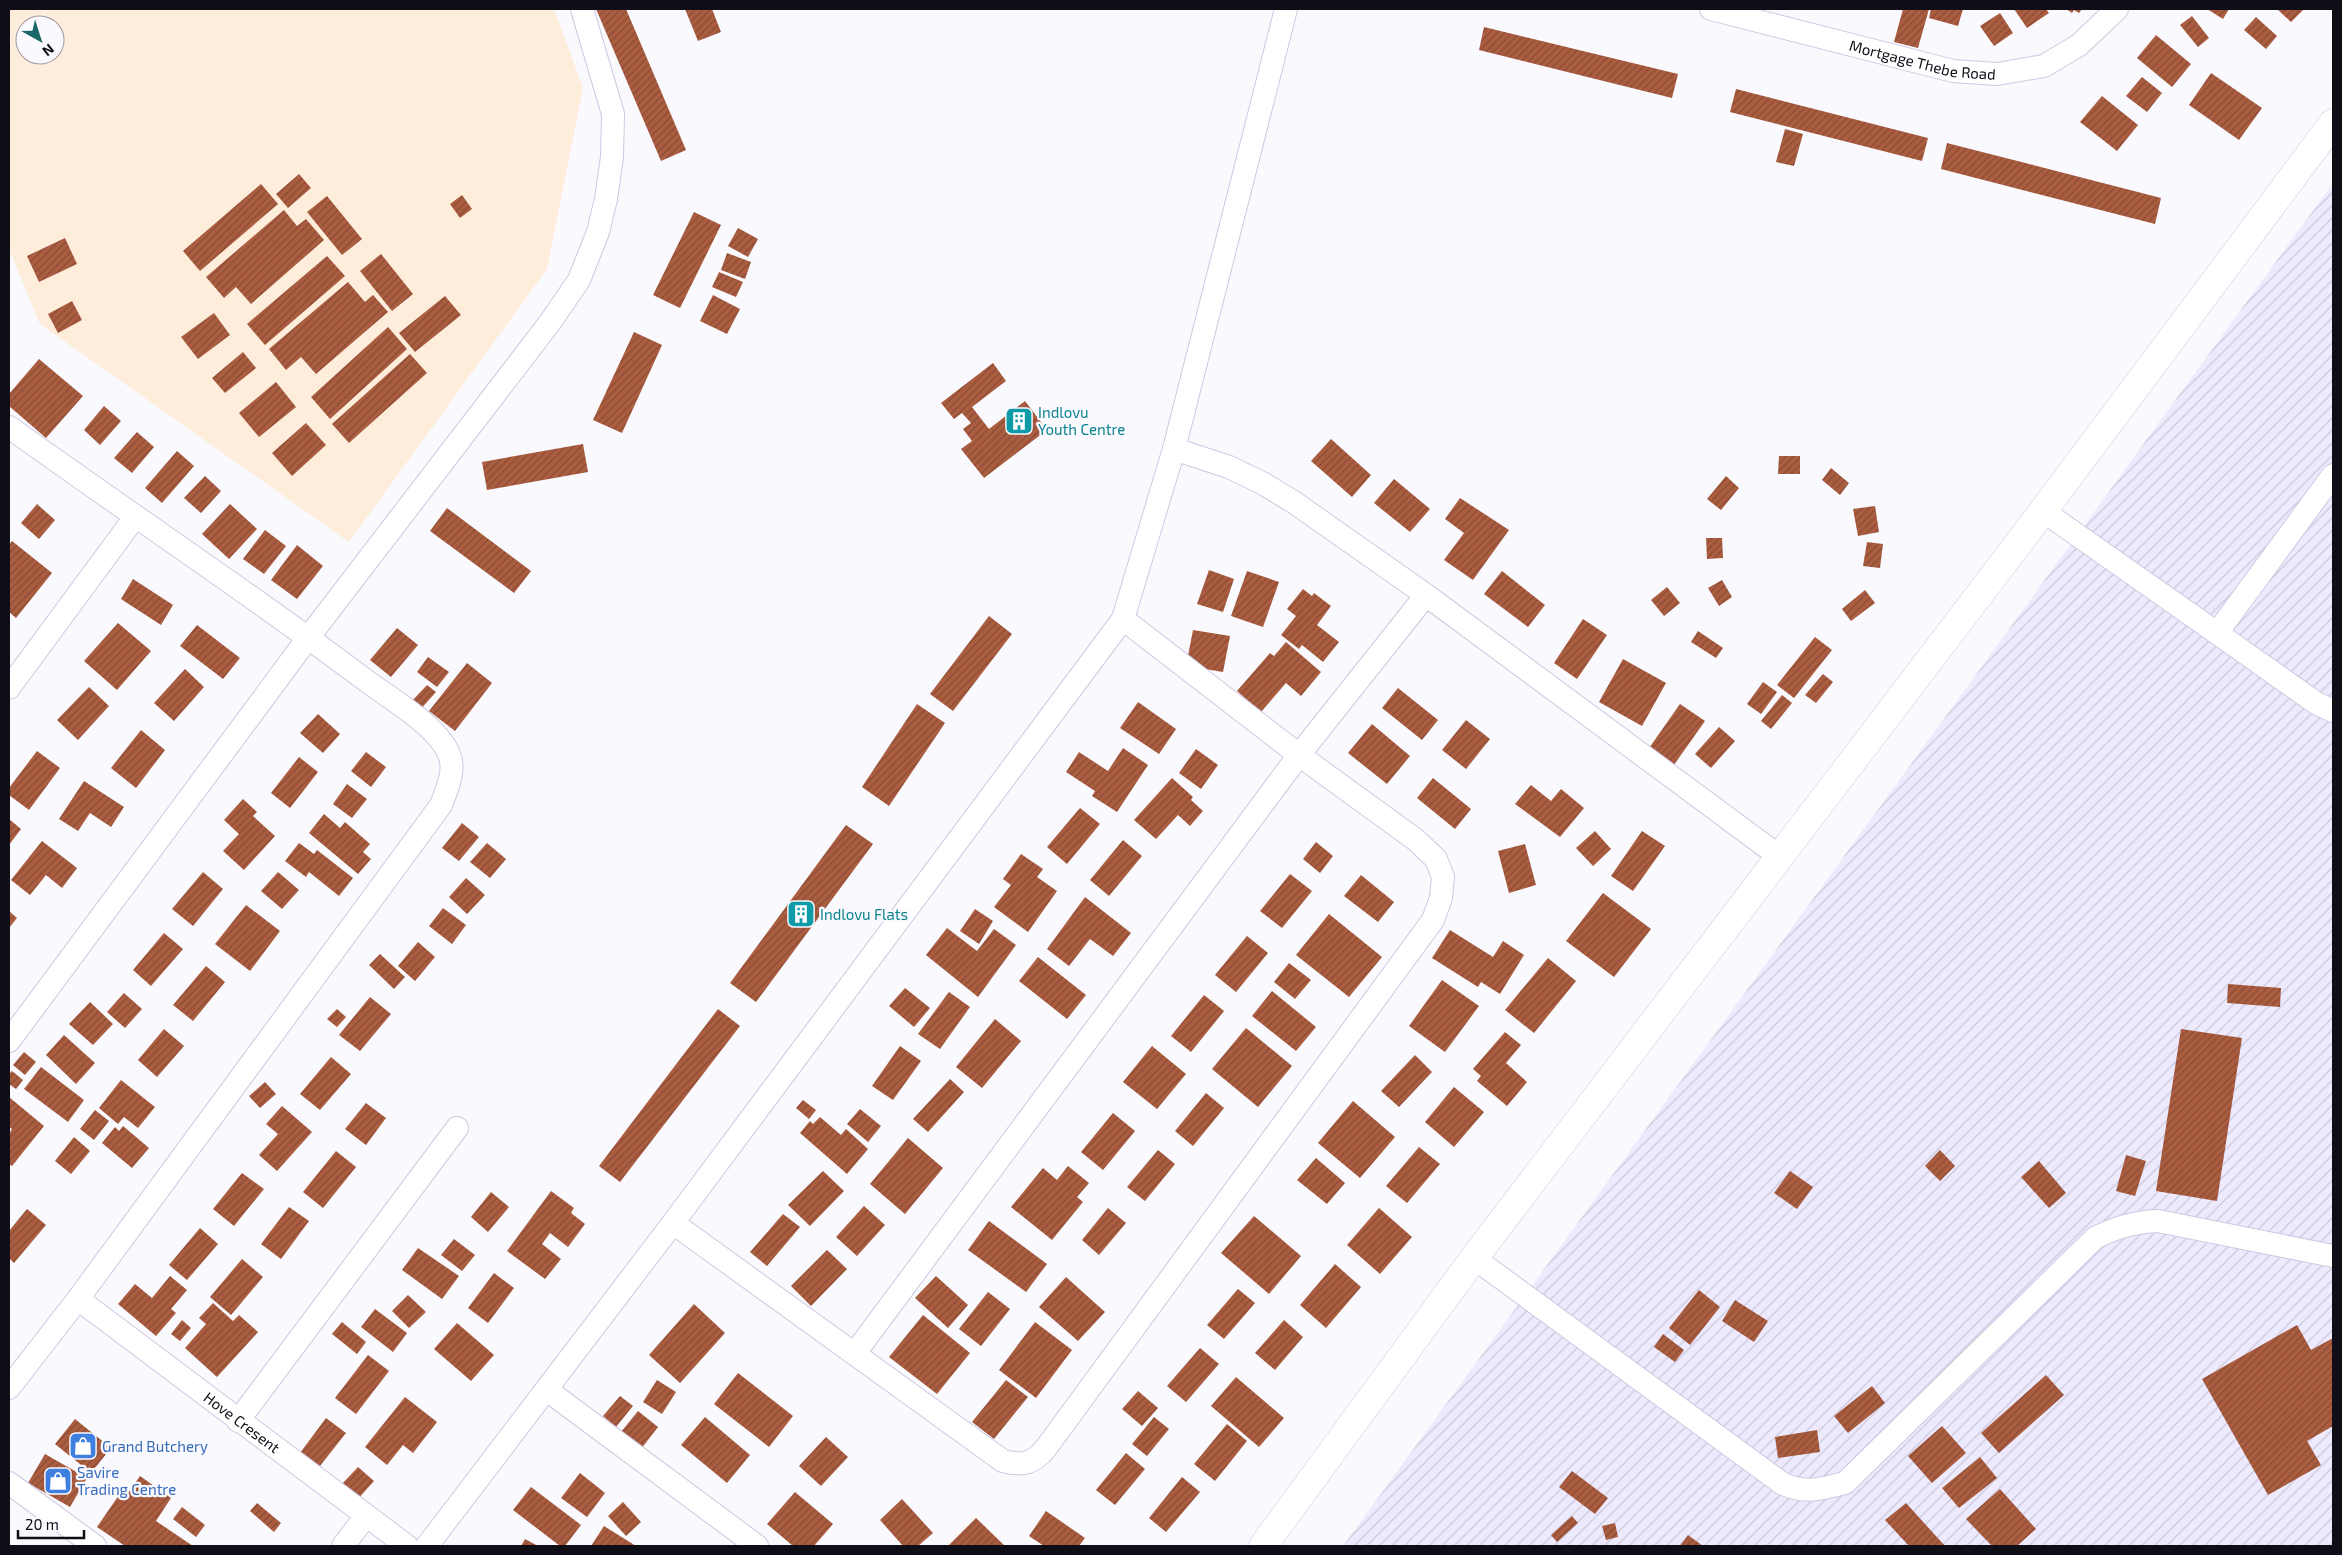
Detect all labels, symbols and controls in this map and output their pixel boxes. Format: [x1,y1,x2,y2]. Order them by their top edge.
north arrow [15,15,65,65]
street label: Mortgage Thebe Road [1848,36,1996,83]
text: N [39,41,58,60]
place label: Indlovu Youth Centre [1038,403,1125,438]
building icon: Indlovu Youth Centre [1004,406,1034,436]
building icon: Indlovu Flats [786,899,816,929]
place label: Indlovu Flats [820,905,908,923]
street label: Hove Cresent [200,1388,284,1457]
shop icon: Grand Butchery [68,1431,98,1461]
place label: Grand Butchery [102,1437,208,1455]
place label: Savire Trading Centre [77,1463,176,1498]
shop icon: Savire Trading Centre [43,1466,73,1496]
scale bar [18,1508,84,1540]
text: 20 m [25,1515,59,1533]

